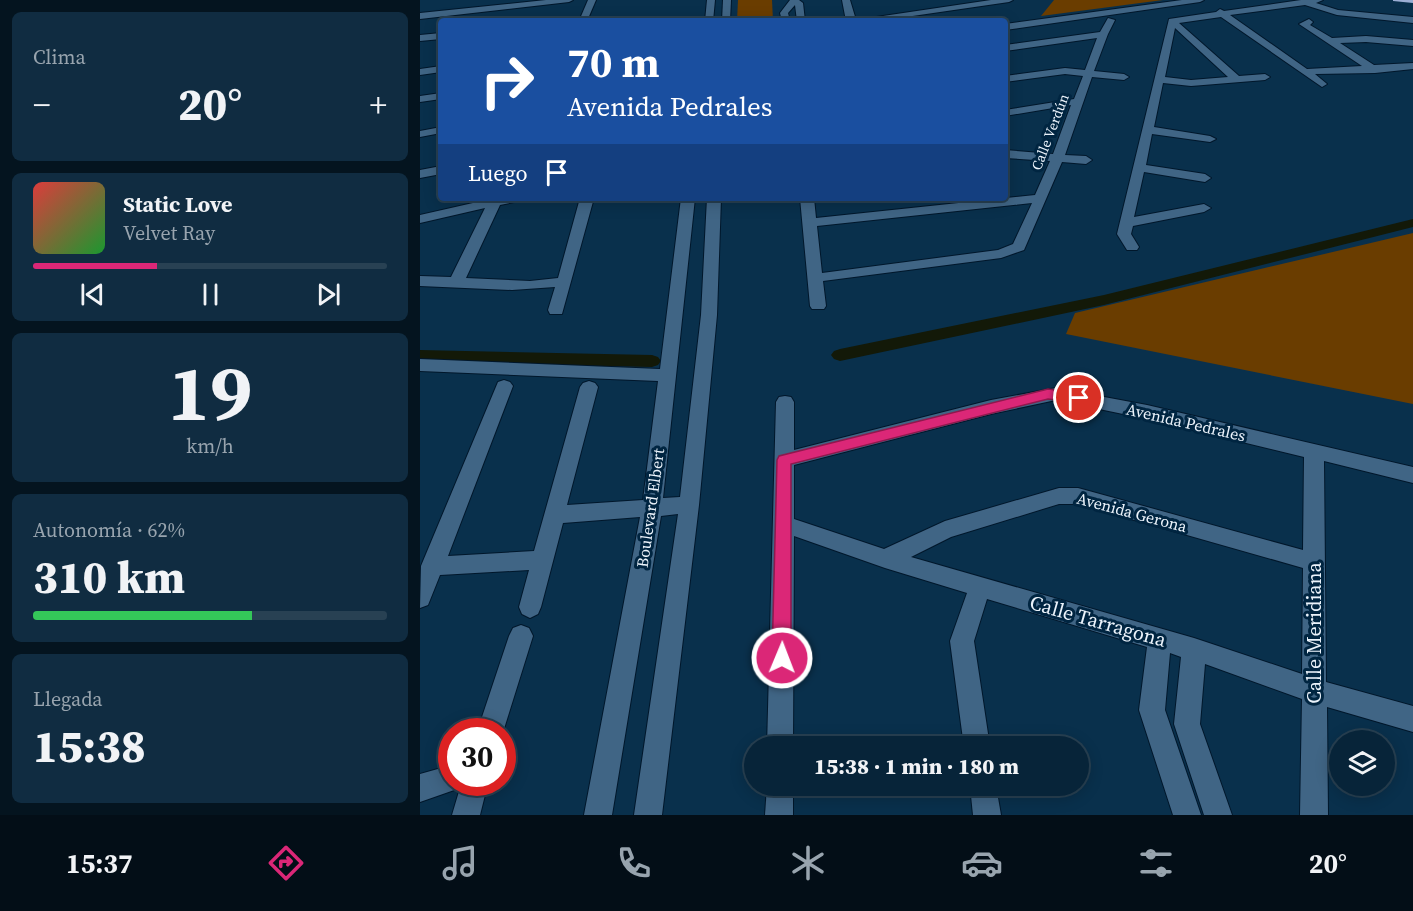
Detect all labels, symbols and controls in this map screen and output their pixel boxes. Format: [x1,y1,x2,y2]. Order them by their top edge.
text: 70 m [567,33,660,91]
icon: right [468,42,546,120]
text: Clima [33,43,86,71]
text: 20° [178,73,242,135]
text: − [33,82,51,127]
text: + [369,82,387,127]
text: Avenida Pedrales [567,88,773,125]
street label: Calle Verdún [1026,91,1074,173]
icon: arrive [540,156,573,189]
text: Luego [468,158,528,188]
text: Static Love [123,189,233,219]
text: Velvet Ray [123,219,215,247]
icon: previous [76,278,109,311]
icon: pause [194,278,227,311]
icon: next [312,278,345,311]
text: 19 [168,339,252,446]
pin [1053,372,1104,423]
icon: arrive [1062,381,1095,414]
street label: Avenida Pedrales [1124,398,1248,446]
text: km/h [186,432,234,460]
street label: Boulevard Elbert [631,446,669,569]
street label: Avenida Gerona [1075,487,1190,537]
text: Autonomía · 62% [33,516,185,544]
text: 310 km [33,546,185,608]
street label: Calle Meridiana [1300,561,1328,704]
street label: Calle Tarragona [1027,588,1170,654]
position arrow [750,626,814,690]
text: Llegada [33,685,103,713]
text: 15:38 [33,715,146,777]
speed limit sign: 30 [438,718,516,796]
map controls [1329,730,1395,796]
button: layers [1329,730,1395,796]
text: 15:38 · 1 min · 180 m [814,751,1019,781]
icon: directions [265,842,307,884]
icon: music [439,842,481,884]
icon: phone [613,842,655,884]
icon: climate [787,842,829,884]
icon: car [961,842,1003,884]
icon: filters [1135,842,1177,884]
text: 15:37 [66,845,133,882]
text: 20° [1309,845,1347,882]

